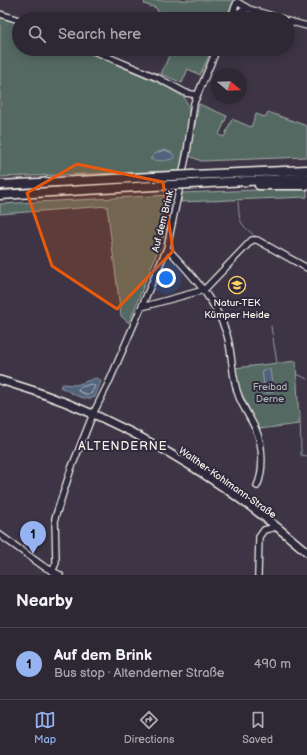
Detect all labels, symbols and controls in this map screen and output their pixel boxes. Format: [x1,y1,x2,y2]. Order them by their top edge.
search box [12,12,295,56]
icon: search [26,23,48,45]
text: Search here [58,25,141,44]
north arrow [211,68,247,104]
street label: Auf dem Brink [149,189,176,253]
your location [156,268,176,288]
school or university icon: Natur-TEK Kümper Heide [227,275,247,295]
place label: Natur-TEK Kümper Heide [204,297,270,321]
park label: Freibad Derne [253,381,288,405]
district label: ALTENDERNE [78,439,168,454]
street label: Walther-Kohlmann-Straße [176,445,279,521]
pin: 1 [20,521,46,554]
text: Nearby [16,591,73,611]
text: Auf dem Brink [54,646,152,665]
text: 1 [26,656,32,672]
text: 490 m [254,656,291,672]
text: Bus stop · Altenderner Straße [54,665,224,681]
tab: Map [34,709,56,746]
tab: Directions [124,709,174,746]
tab: Saved [242,709,273,746]

